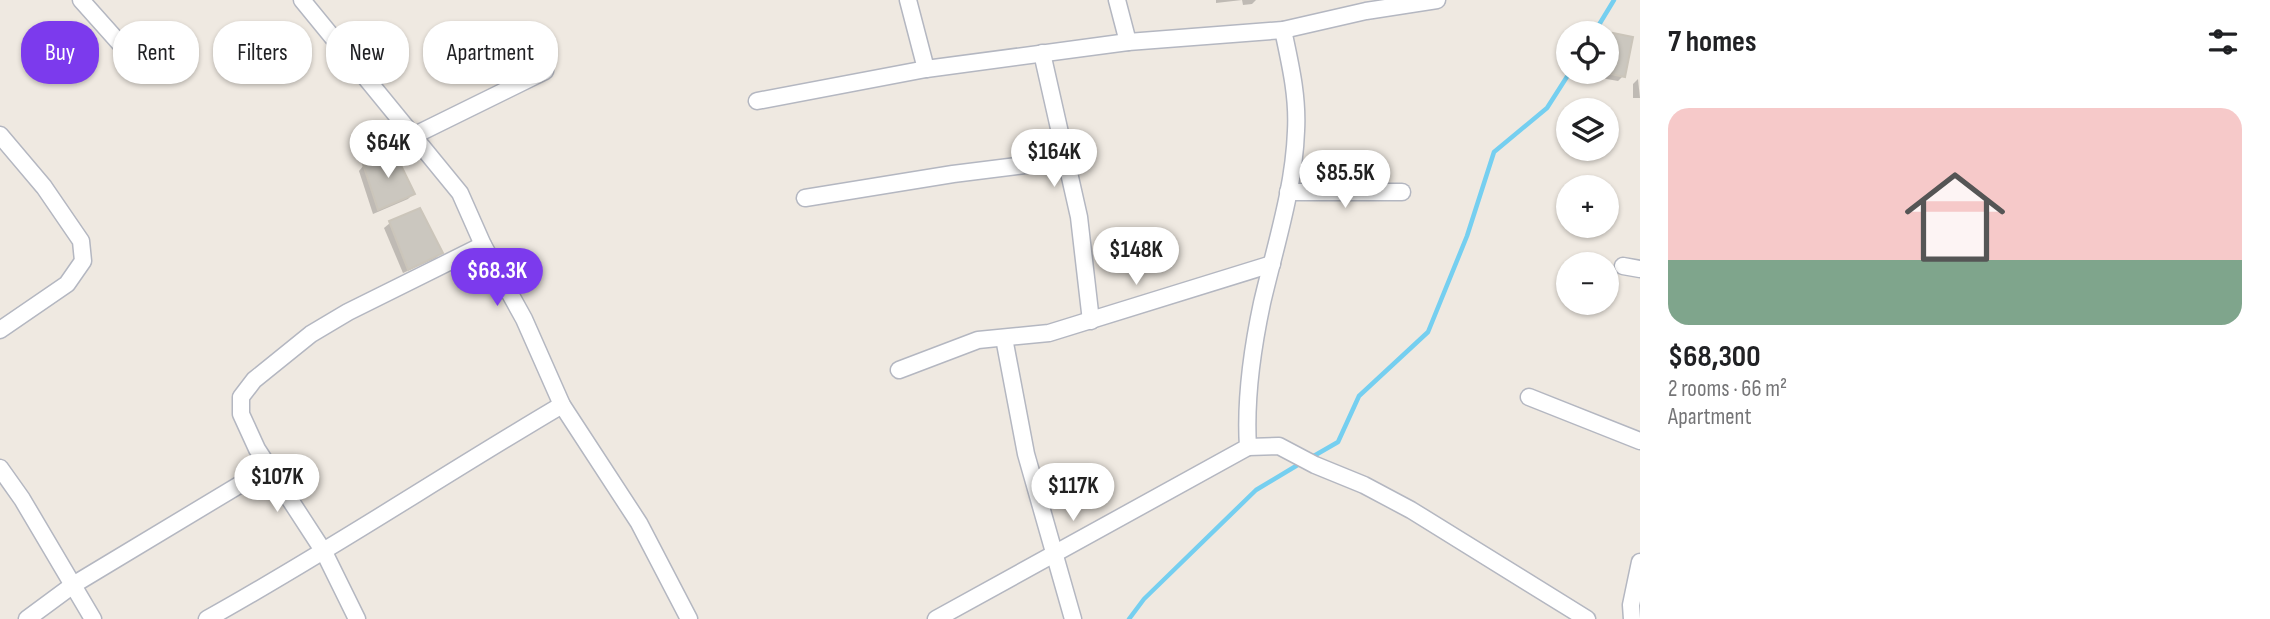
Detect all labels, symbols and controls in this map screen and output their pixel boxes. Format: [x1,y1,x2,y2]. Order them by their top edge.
chip: Buy [21,21,99,84]
chip: Rent [113,21,199,84]
chip: Filters [213,21,312,84]
chip: New [326,21,409,84]
chip: Apartment [423,21,558,84]
map controls [1556,21,1619,315]
button: locate [1556,21,1619,84]
icon: filters [2204,23,2242,61]
text: 7 homes [1668,24,1756,60]
button: layers [1556,98,1619,161]
pin: $64K [347,120,429,180]
text: $64K [366,129,410,157]
pin: $164K [1005,130,1103,189]
text: $164K [1027,138,1081,166]
pin: $85.5K [1288,150,1402,210]
icon: home [1892,154,2018,280]
text: $85.5K [1315,159,1375,187]
button: + [1556,175,1619,238]
pin: $148K [1087,228,1185,287]
text: $148K [1109,236,1163,264]
pin: $68.3K [440,248,554,308]
button: − [1556,252,1619,315]
text: $68.3K [467,257,527,285]
text: $68,300 [1668,339,1760,375]
text: 2 rooms · 66 m² [1668,375,1787,403]
text: Apartment [1668,403,1752,431]
pin: $107K [228,454,326,514]
text: $107K [250,463,304,491]
pin: $117K [1024,463,1122,523]
text: $117K [1047,472,1099,500]

